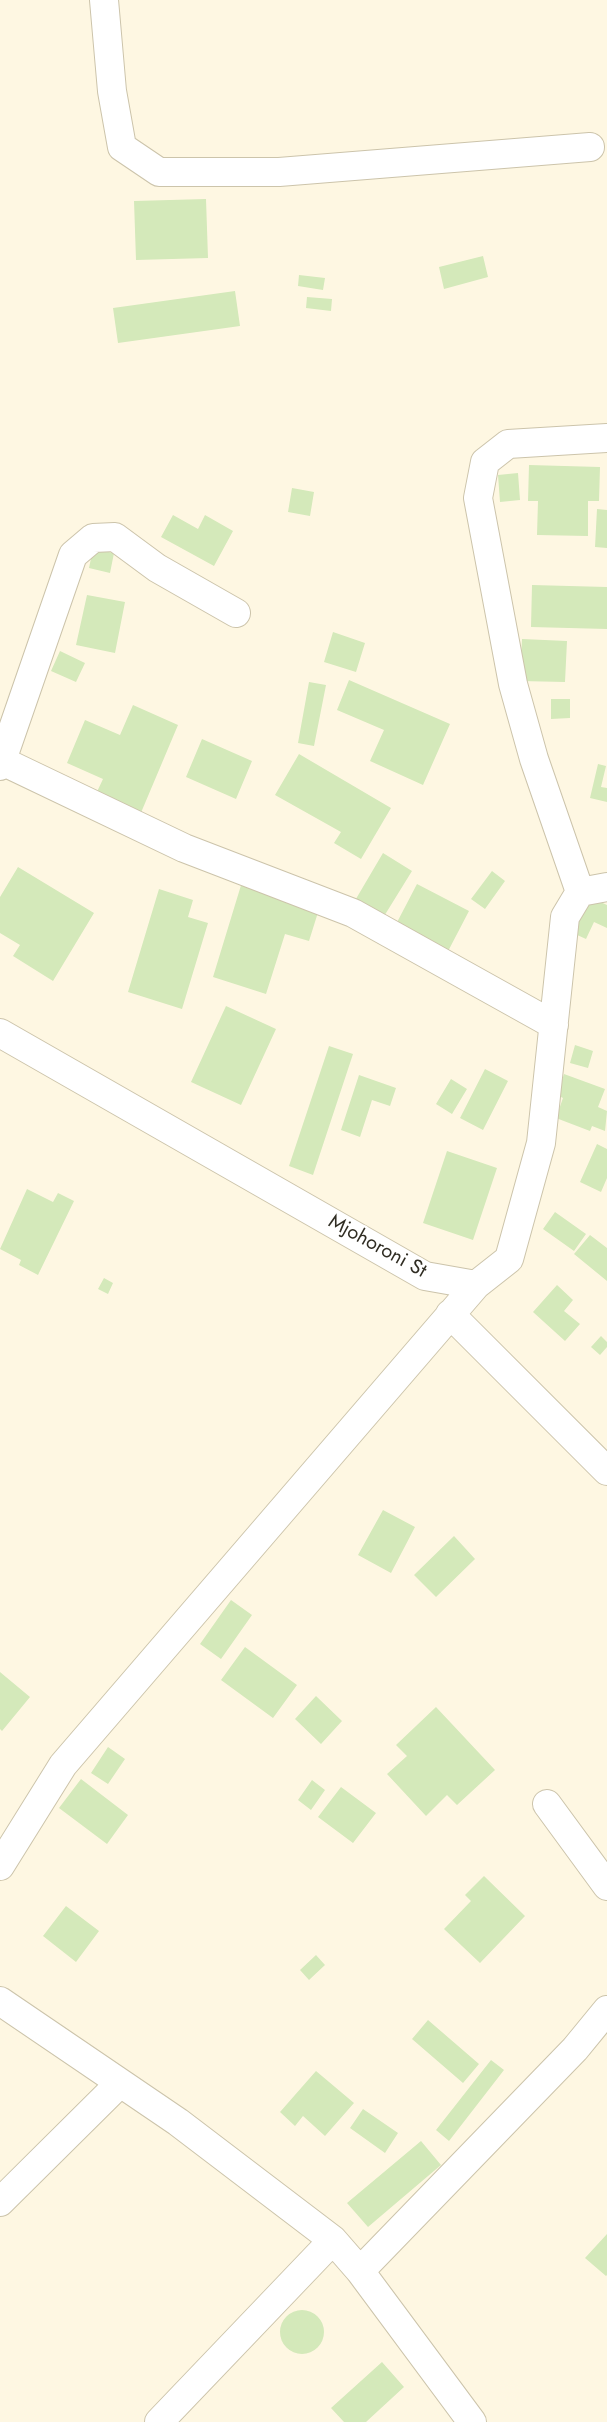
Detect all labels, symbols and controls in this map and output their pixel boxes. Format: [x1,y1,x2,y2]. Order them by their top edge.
street label: Mjohoroni St [324,1210,430,1284]

